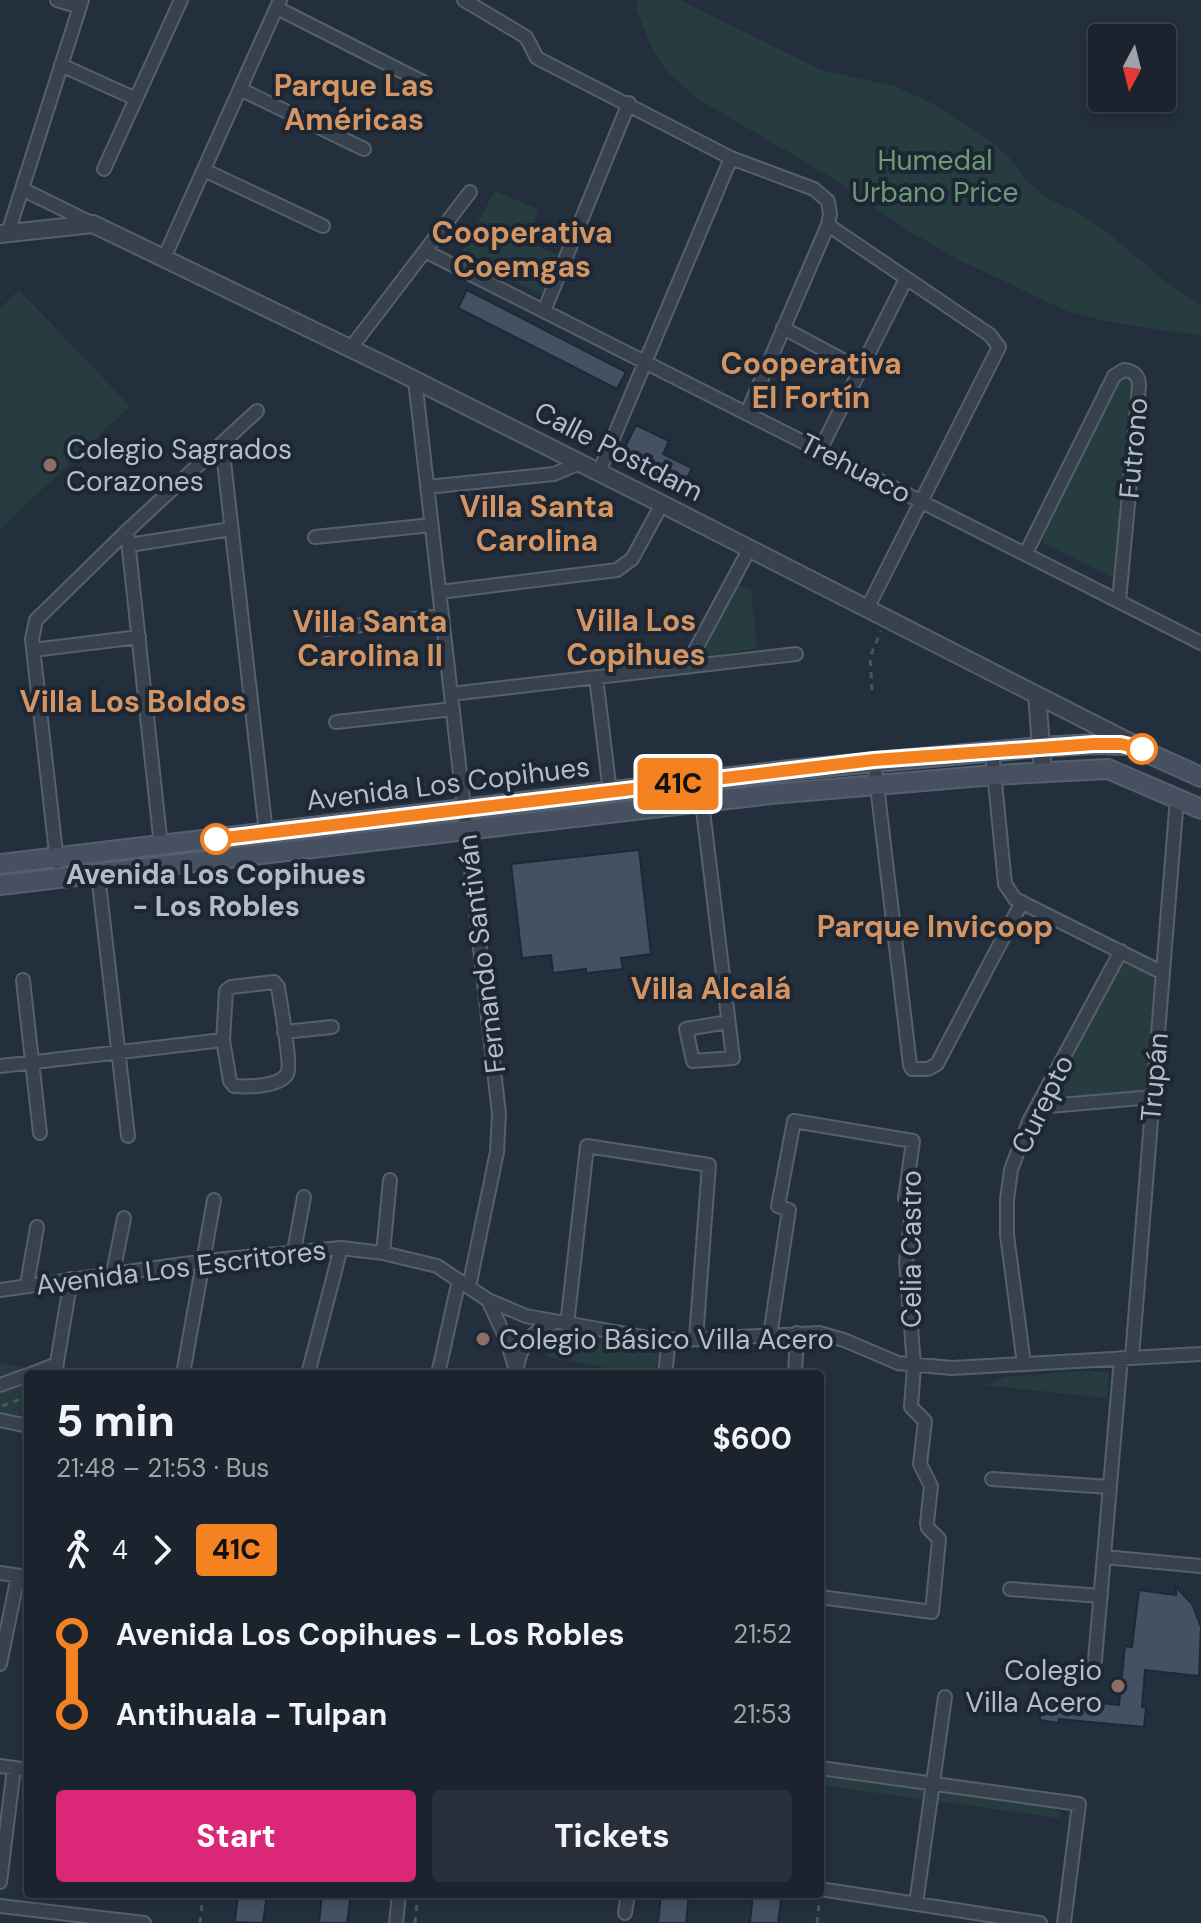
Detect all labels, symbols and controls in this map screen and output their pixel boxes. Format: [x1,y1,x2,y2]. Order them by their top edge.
north arrow [1088,24,1176,112]
map controls [1088,24,1176,112]
district label: Parque Las Américas [274,66,434,139]
park label: Humedal Urbano Price [852,142,1018,211]
district label: Cooperativa Coemgas [432,213,612,286]
district label: Cooperativa El Fortín [721,344,901,417]
street label: Calle Postdam [528,393,710,510]
street label: Futrono [1111,396,1156,500]
street label: Trehuaco [794,425,918,512]
place label: Colegio Sagrados Corazones [66,431,292,500]
marker: Colegio Sagrados Corazones [41,456,59,474]
district label: Villa Santa Carolina [460,487,614,560]
district label: Villa Los Copihues [566,601,706,674]
district label: Villa Santa Carolina II [293,602,447,675]
district label: Villa Los Boldos [20,682,246,721]
unlabelled marker [1127,734,1157,764]
street label: Avenida Los Copihues [304,748,592,819]
line badge: 41C [632,758,724,810]
text: 41C [653,765,703,802]
marker: Avenida Los Copihues - Los Robles [201,824,231,854]
street label: Fernando Santiván [448,832,514,1075]
place label: Avenida Los Copihues - Los Robles [66,856,366,925]
district label: Parque Invicoop [817,907,1053,946]
district label: Villa Alcalá [631,969,791,1008]
street label: Trupán [1132,1031,1177,1123]
street label: Curepto [1003,1048,1082,1160]
street label: Celia Castro [893,1170,930,1328]
street label: Avenida Los Escritores [34,1231,328,1304]
place label: Colegio Básico Villa Acero [499,1321,834,1358]
marker: Colegio Básico Villa Acero [474,1330,492,1348]
text: 5 min [56,1392,175,1450]
text: $600 [713,1419,792,1458]
text: 21:48 – 21:53 · Bus [56,1451,269,1485]
icon: walk [56,1528,100,1572]
icon: forward [140,1528,184,1572]
text: 41C [212,1531,261,1568]
text: 4 [112,1533,128,1567]
text: Avenida Los Copihues - Los Robles [116,1615,624,1654]
text: 21:52 [733,1617,792,1651]
place label: Colegio Villa Acero [965,1652,1102,1721]
marker: Colegio Villa Acero [1109,1677,1127,1695]
text: Antihuala - Tulpan [116,1695,387,1734]
text: 21:53 [732,1697,792,1731]
button: Start [56,1790,416,1882]
button: Tickets [432,1790,792,1882]

